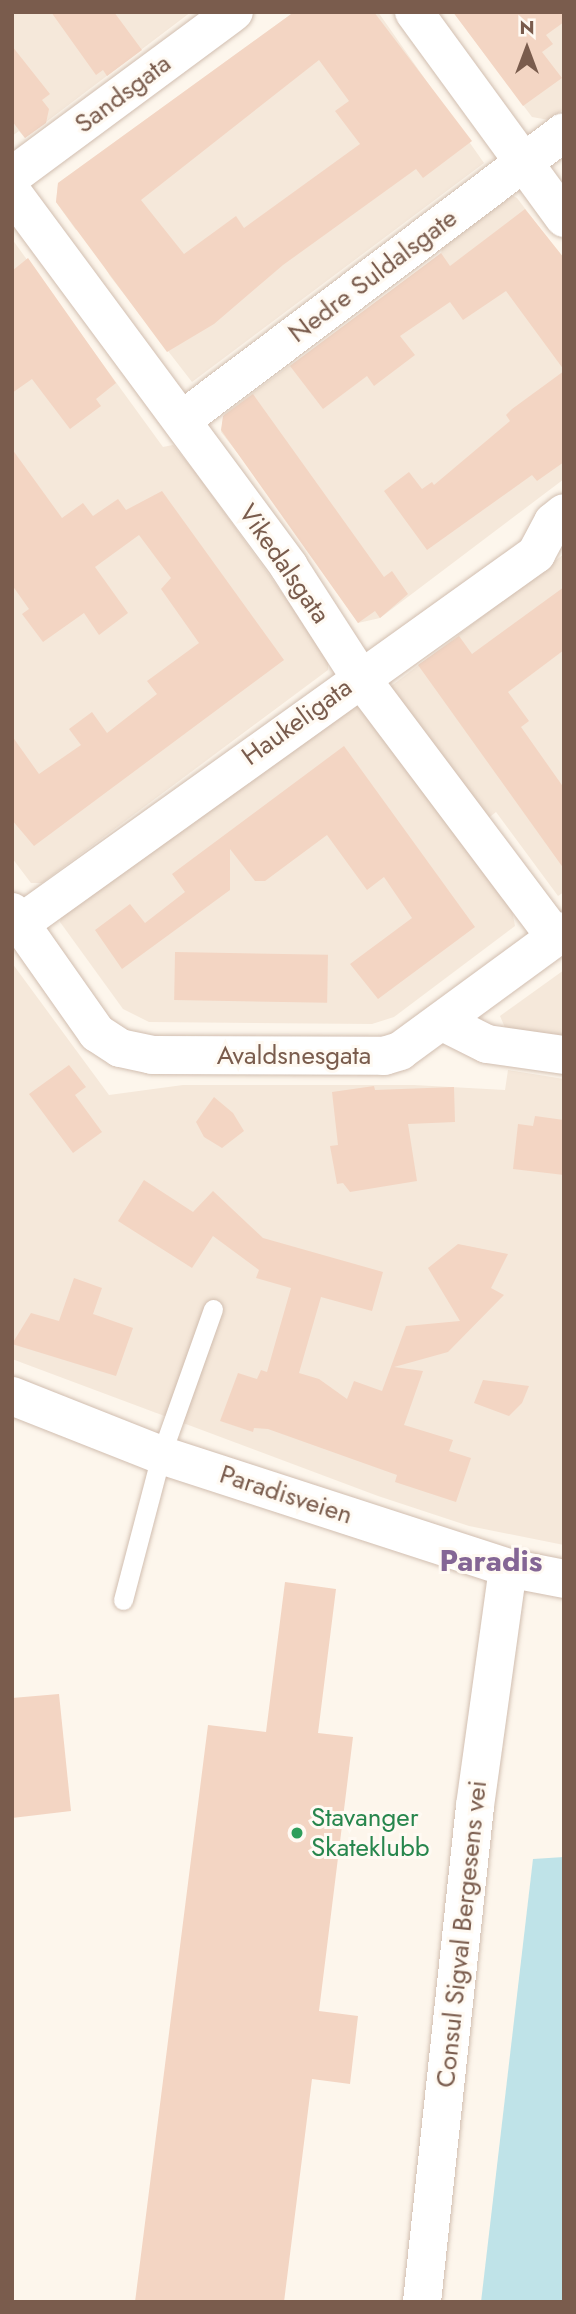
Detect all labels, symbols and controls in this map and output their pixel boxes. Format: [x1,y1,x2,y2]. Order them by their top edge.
north arrow [492,14,562,84]
text: N [519,14,535,41]
street label: Sandsgata [69,48,177,140]
street label: Nedre Suldalsgate [283,203,463,349]
street label: Vikedalsgata [232,498,336,630]
street label: Haukeligata [236,672,358,772]
street label: Avaldsnesgata [217,1040,371,1072]
street label: Paradisveien [216,1459,356,1531]
district label: Paradis [440,1543,542,1579]
street label: Consul Sigval Bergesens vei [430,1779,494,2089]
place label: Stavanger Skateklubb [311,1802,430,1864]
marker: Stavanger Skateklubb [289,1825,305,1841]

